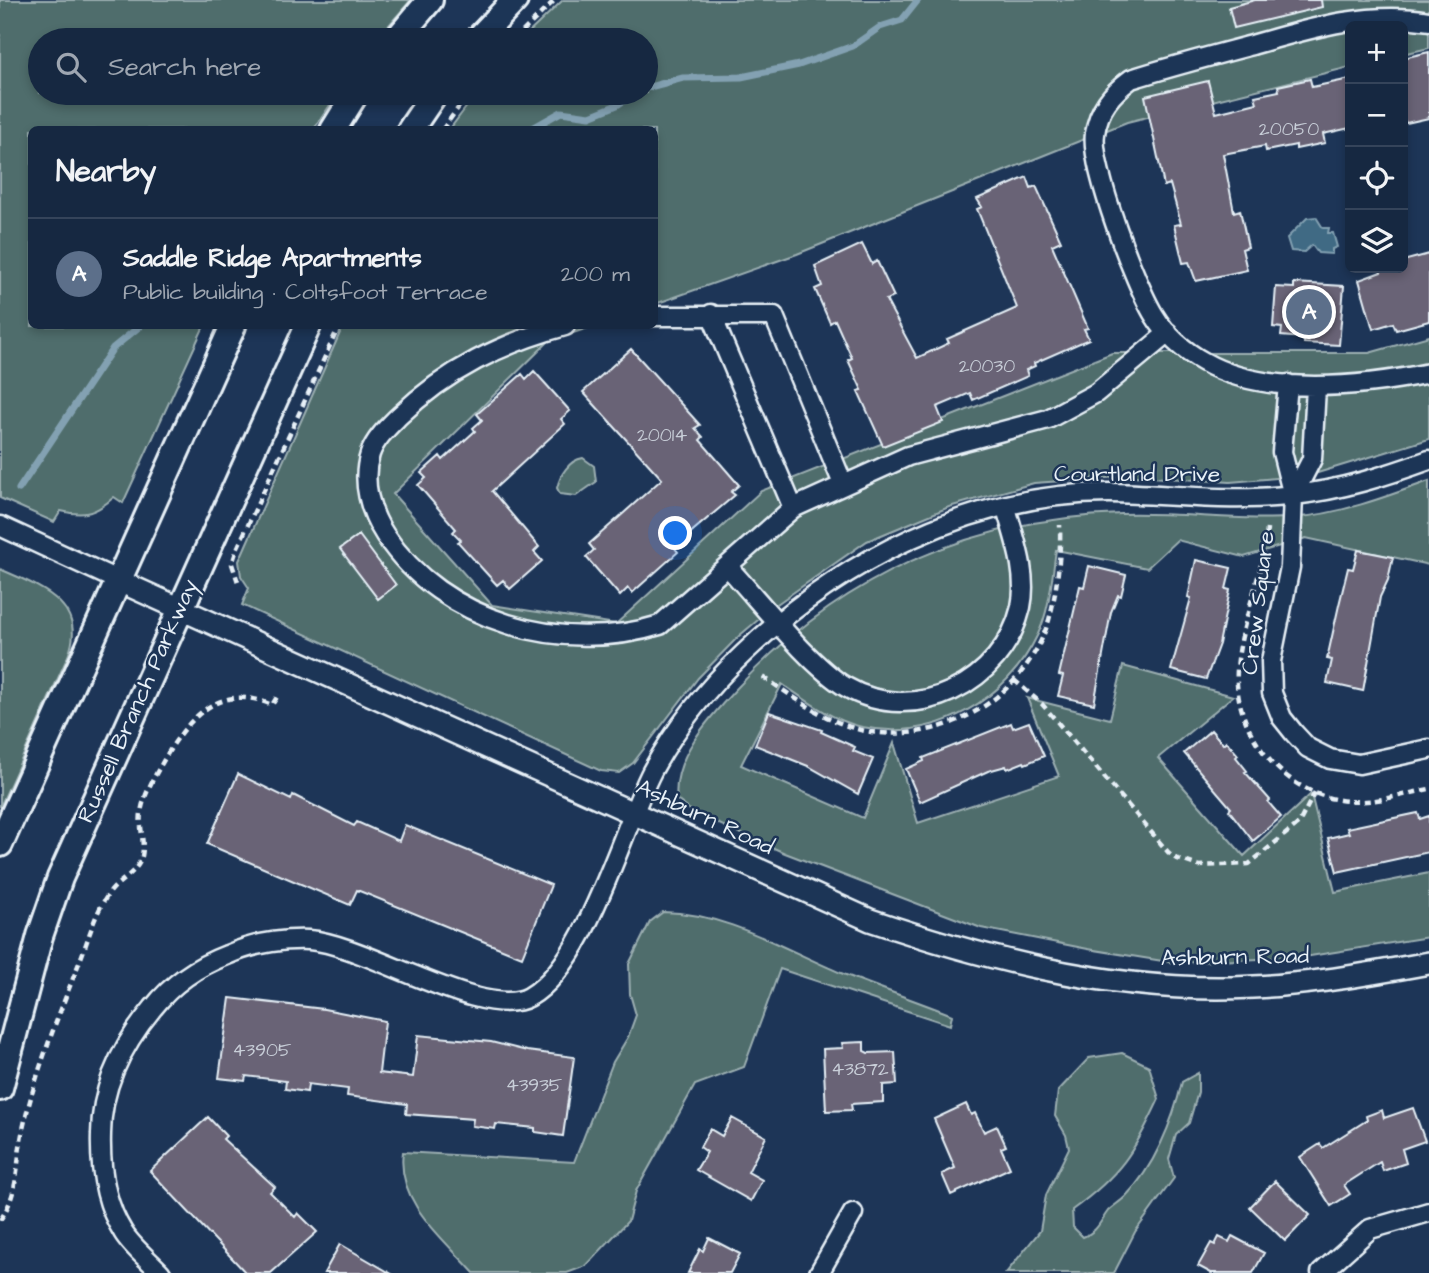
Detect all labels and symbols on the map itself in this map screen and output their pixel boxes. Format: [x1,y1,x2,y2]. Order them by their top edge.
house number: 20050 [1259,116,1319,143]
pin: A [1286,286,1332,338]
house number: 20030 [959,353,1015,380]
house number: 20014 [637,422,687,449]
street label: Courtland Drive [1054,458,1220,490]
your location [658,516,692,550]
street label: Crew Square [1233,529,1283,677]
street label: Russell Branch Parkway [70,574,207,828]
street label: Ashburn Road [631,771,779,863]
street label: Ashburn Road [1160,940,1310,974]
house number: 43905 [233,1037,292,1064]
house number: 43872 [831,1056,889,1083]
house number: 43935 [506,1072,563,1099]

